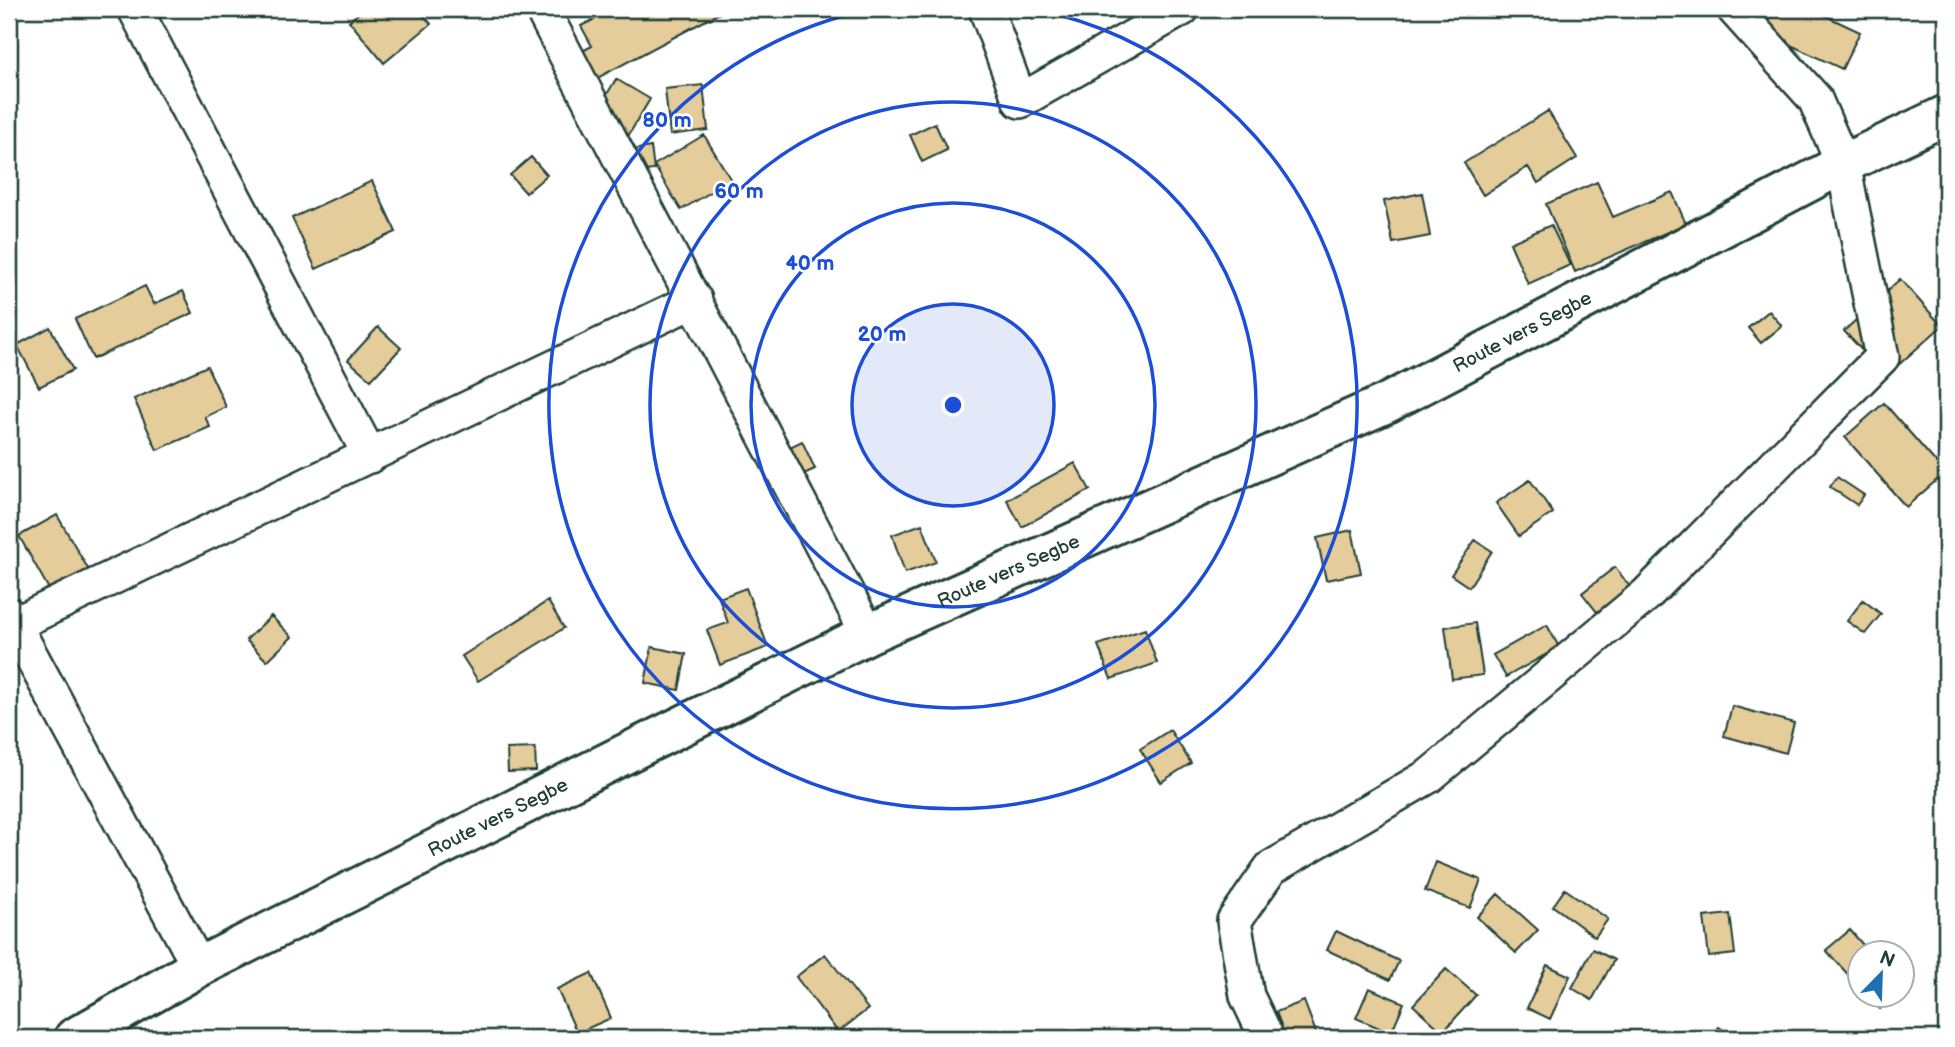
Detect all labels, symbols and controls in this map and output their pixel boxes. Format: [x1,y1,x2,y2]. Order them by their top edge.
text: 80 m [642,108,692,133]
text: 60 m [714,179,764,204]
text: 40 m [785,251,835,276]
street label: Route vers Segbe [1449,286,1596,378]
text: 20 m [858,322,906,347]
centre of rings [941,393,965,417]
street label: Route vers Segbe [934,530,1083,613]
street label: Route vers Segbe [424,773,572,862]
north arrow [1846,939,1916,1009]
text: N [1876,946,1898,973]

